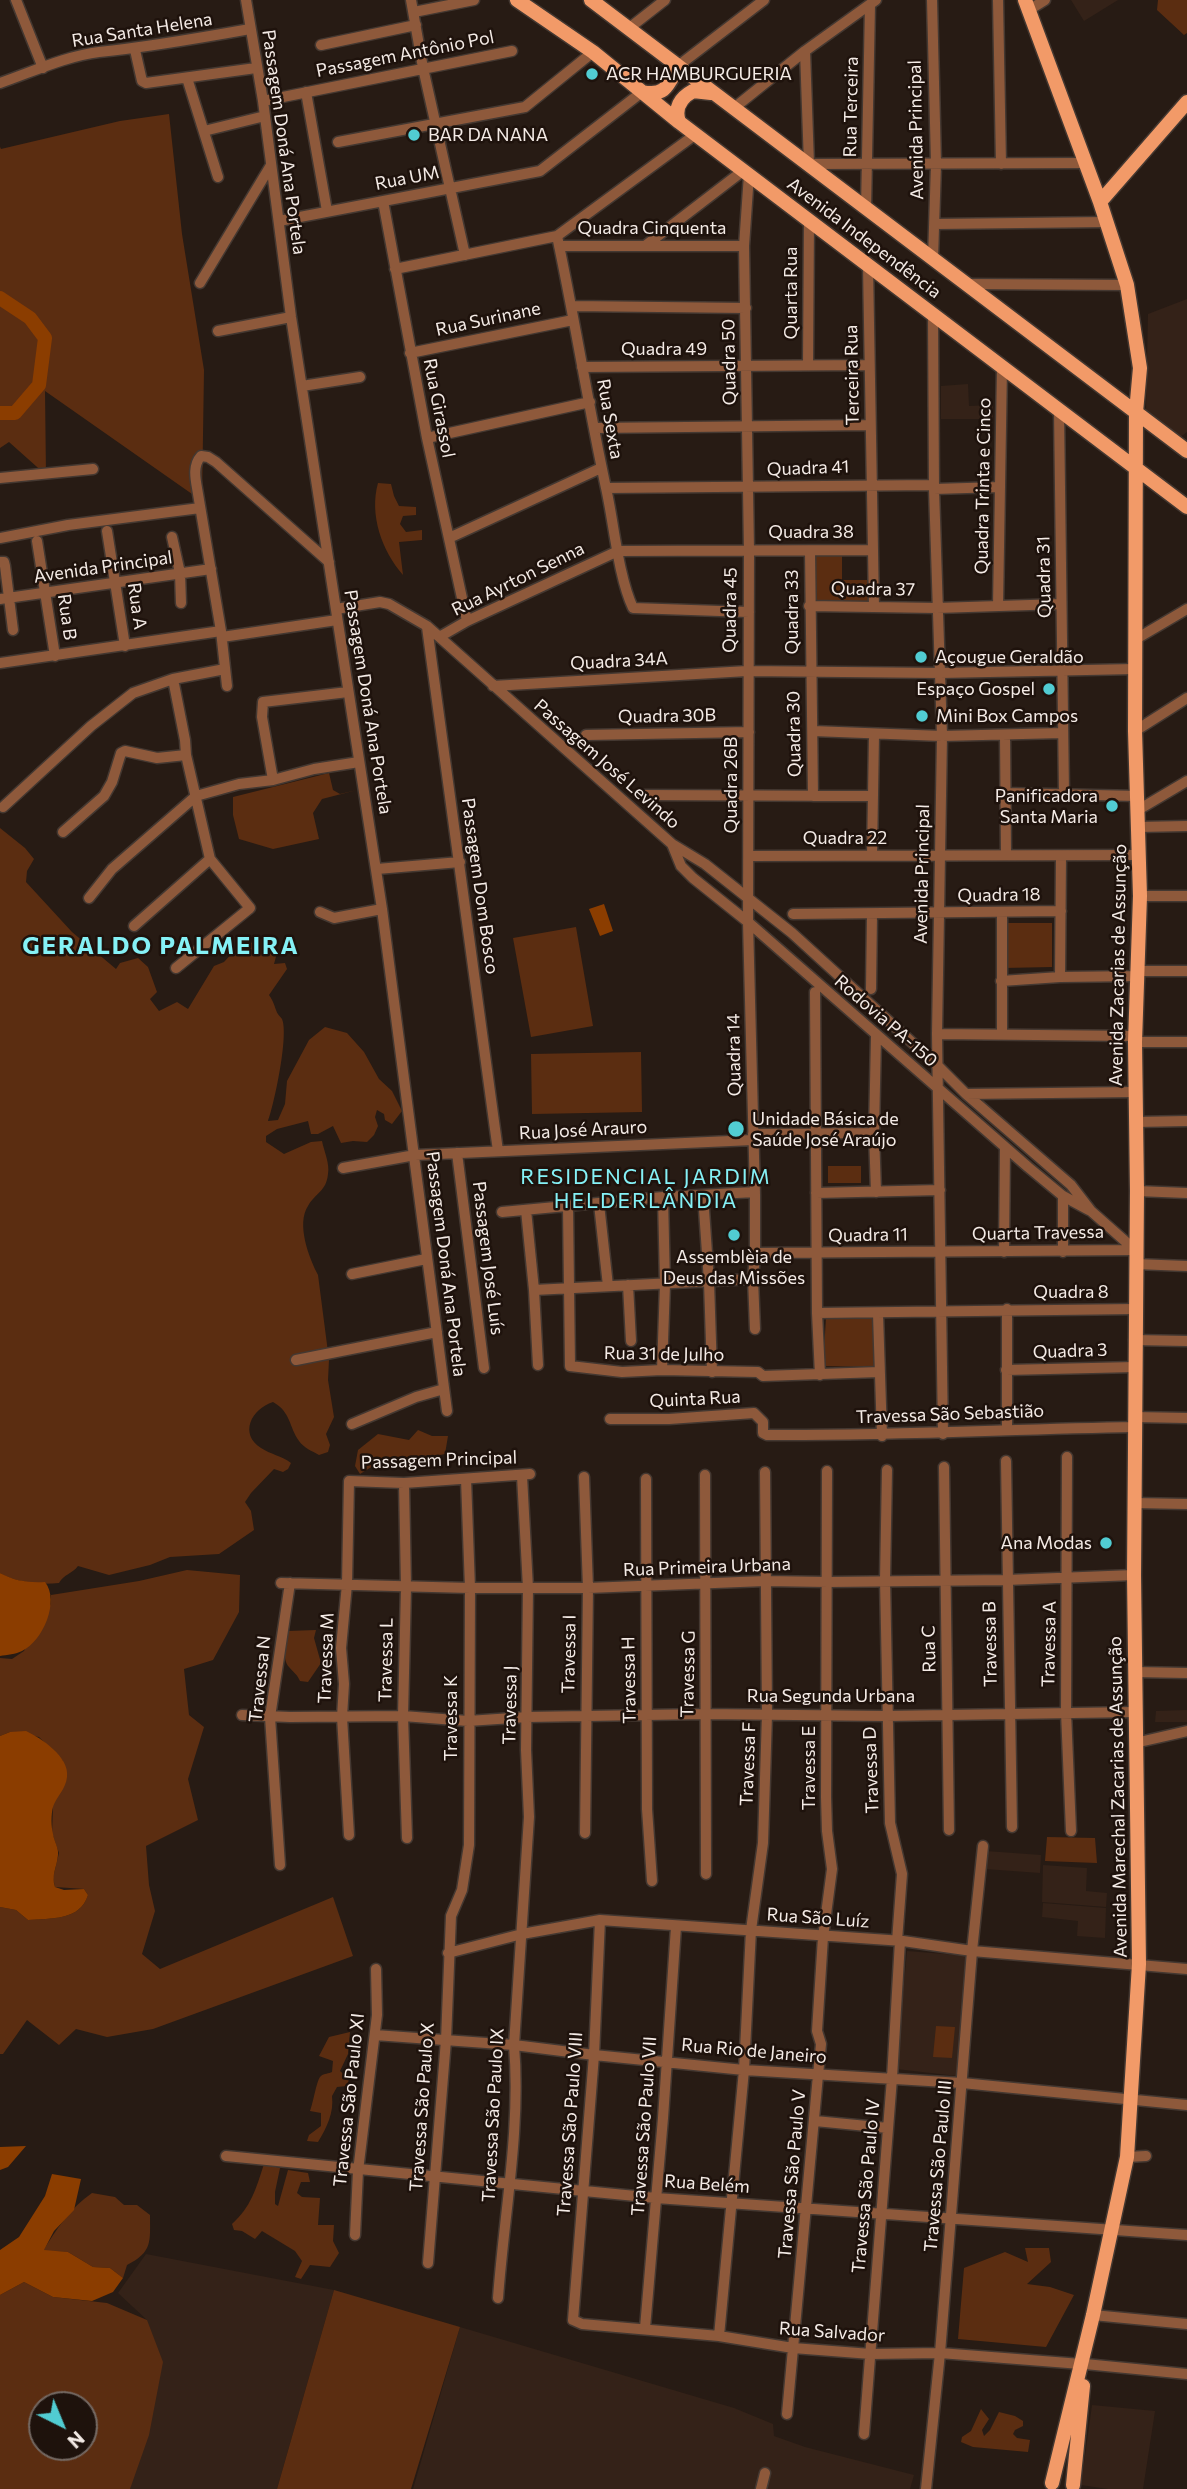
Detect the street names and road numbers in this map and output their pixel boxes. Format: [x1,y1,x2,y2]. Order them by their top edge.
street label: Rua Santa Helena [70,8,214,52]
street label: Passagem Antônio Pol [314,26,496,82]
street label: Passagem Doná Ana Portela [258,28,310,256]
street label: Rua Terceira [839,56,863,158]
street label: Avenida Principal [904,60,928,200]
street label: Rua UM [373,161,441,195]
street label: Avenida Independência [783,173,945,303]
street label: Quadra Cinquenta [578,217,726,239]
street label: Quarta Rua [780,246,802,340]
street label: Rua Surinane [434,297,542,341]
street label: Quadra 50 [717,319,741,405]
street label: Terceira Rua [840,324,864,426]
street label: Quadra 49 [621,338,707,360]
street label: Rua Girassol [419,356,459,460]
street label: Rua Sexta [592,377,628,461]
street label: Quadra Trinta e Cinco [971,397,995,575]
street label: Quadra 41 [766,456,850,480]
street label: Quadra 38 [768,521,854,543]
street label: Quadra 31 [1032,536,1056,618]
street label: Rua Ayrton Senna [448,538,588,620]
street label: Avenida Principal [32,547,174,587]
street label: Quadra 45 [718,567,742,653]
street label: Quadra 33 [781,570,803,654]
street label: Quadra 37 [831,577,915,601]
street label: Rua A [123,581,151,631]
street label: Passagem Doná Ana Portela [340,588,396,816]
street label: Rua B [53,592,81,642]
street label: Quadra 34A [570,648,668,674]
street label: Quadra 30 [782,691,806,777]
street label: Passagem José Levindo [530,695,684,833]
street label: Quadra 30B [618,704,716,728]
street label: Quadra 26B [720,737,742,833]
street label: Passagem Dom Bosco [457,796,503,976]
street label: Avenida Principal [910,804,934,944]
street label: Quadra 22 [803,827,887,849]
street label: Avenida Zacarias de Assunção [1105,844,1131,1086]
street label: Quadra 18 [957,883,1041,907]
street label: Rodovia PA-150 [830,970,942,1072]
street label: Quadra 14 [722,1013,746,1097]
street label: Rua José Arauro [518,1116,648,1144]
street label: Passagem Doná Ana Portela [421,1150,471,1378]
street label: Passagem José Luís [468,1180,508,1336]
street label: Quarta Travessa [972,1221,1104,1245]
street label: Quadra 11 [828,1224,908,1246]
street label: Quadra 8 [1033,1281,1109,1303]
street label: Quadra 3 [1032,1339,1108,1363]
street label: Rua 31 de Julho [604,1342,724,1366]
street label: Quinta Rua [649,1386,741,1412]
street label: Travessa São Sebastião [856,1400,1044,1428]
street label: Passagem Principal [361,1446,517,1474]
street label: Rua Primeira Urbana [623,1553,791,1581]
street label: Travessa B [978,1601,1002,1687]
street label: Travessa A [1037,1601,1061,1687]
street label: Travessa M [314,1612,338,1704]
street label: Travessa I [558,1614,580,1694]
street label: Travessa L [374,1618,398,1702]
street label: Rua C [918,1625,940,1673]
street label: Travessa G [676,1630,700,1718]
street label: Travessa N [245,1634,275,1724]
street label: Travessa H [617,1636,641,1724]
street label: Avenida Marechal Zacarias de Assunção [1104,1636,1132,1958]
street label: Travessa J [499,1665,521,1745]
street label: Travessa K [440,1675,462,1761]
street label: Rua Segunda Urbana [747,1685,915,1707]
street label: Travessa F [736,1722,760,1806]
street label: Travessa E [798,1726,820,1810]
street label: Travessa D [859,1726,883,1814]
street label: Rua São Luíz [766,1904,870,1932]
street label: Travessa São Paulo XI [329,2012,369,2188]
street label: Travessa São Paulo X [405,2022,439,2192]
street label: Travessa São Paulo IX [478,2027,508,2203]
street label: Travessa São Paulo VIII [553,2031,587,2217]
street label: Rua Rio de Janeiro [680,2034,828,2068]
street label: Travessa São Paulo VII [627,2036,661,2216]
street label: Travessa São Paulo III [920,2079,956,2253]
street label: Travessa São Paulo V [774,2088,810,2260]
street label: Travessa São Paulo IV [848,2098,884,2274]
street label: Rua Belém [663,2170,751,2198]
street label: Rua Salvador [778,2318,886,2346]

